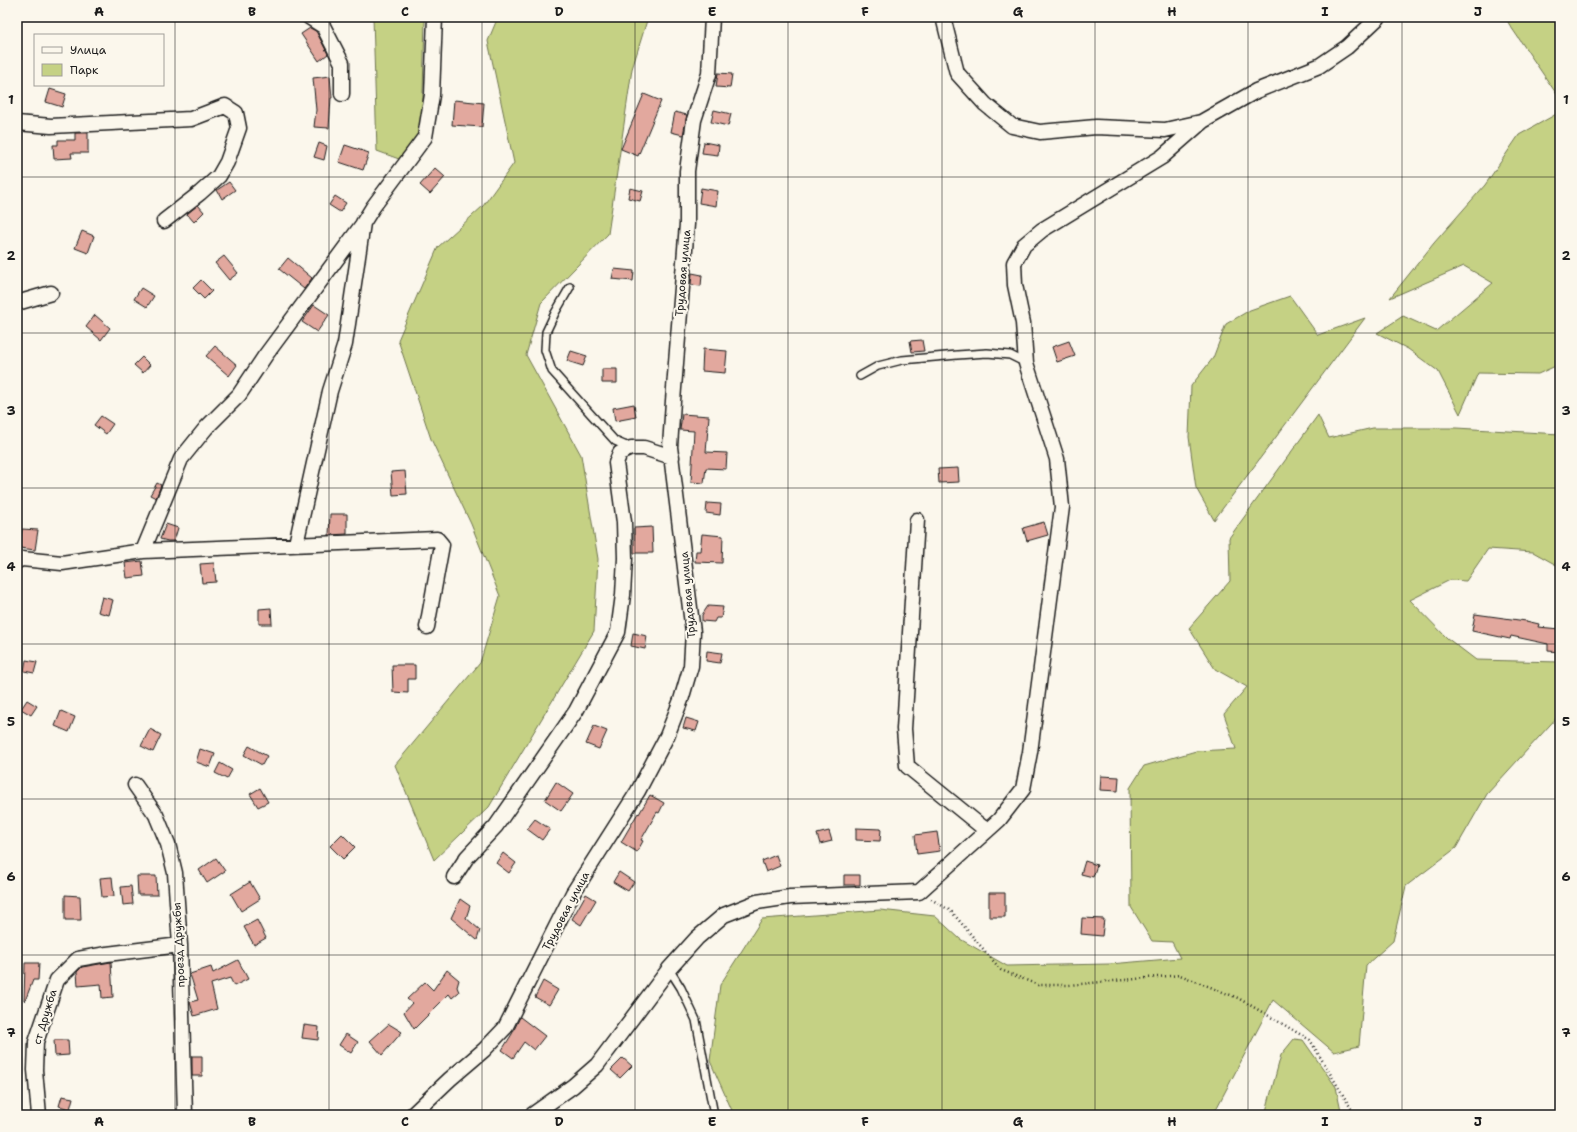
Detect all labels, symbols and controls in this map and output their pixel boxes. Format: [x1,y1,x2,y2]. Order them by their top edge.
text: A [94,3,104,20]
text: B [248,3,256,20]
text: C [401,3,409,20]
text: D [554,3,564,20]
text: E [708,3,717,20]
text: F [861,3,869,20]
text: G [1013,3,1024,20]
text: H [1167,3,1177,20]
text: I [1321,3,1329,20]
text: J [1474,3,1482,20]
legend [34,34,164,86]
text: Улица [70,42,107,58]
text: Парк [70,62,99,78]
text: 1 [8,91,14,108]
text: 1 [1563,91,1569,108]
street label: Трудовая улица [672,229,694,317]
text: 2 [6,247,16,264]
text: 2 [1561,247,1571,264]
text: 3 [6,402,16,419]
text: 3 [1561,402,1571,419]
street label: Трудовая улица [677,551,699,639]
text: 4 [6,558,16,575]
text: 4 [1561,558,1571,575]
text: 5 [7,713,15,730]
text: 5 [1562,713,1570,730]
text: 6 [6,868,16,885]
text: 6 [1561,868,1571,885]
street label: Трудовая улица [539,869,593,953]
street label: проезд Дружбы [169,902,189,988]
street label: ст Дружба [29,987,61,1047]
text: 7 [6,1024,16,1041]
text: 7 [1561,1024,1571,1041]
text: A [94,1113,104,1130]
text: B [248,1113,256,1130]
text: C [401,1113,409,1130]
text: D [554,1113,564,1130]
text: E [708,1113,717,1130]
text: F [861,1113,869,1130]
text: G [1013,1113,1024,1130]
text: H [1167,1113,1177,1130]
text: I [1321,1113,1329,1130]
text: J [1474,1113,1482,1130]

